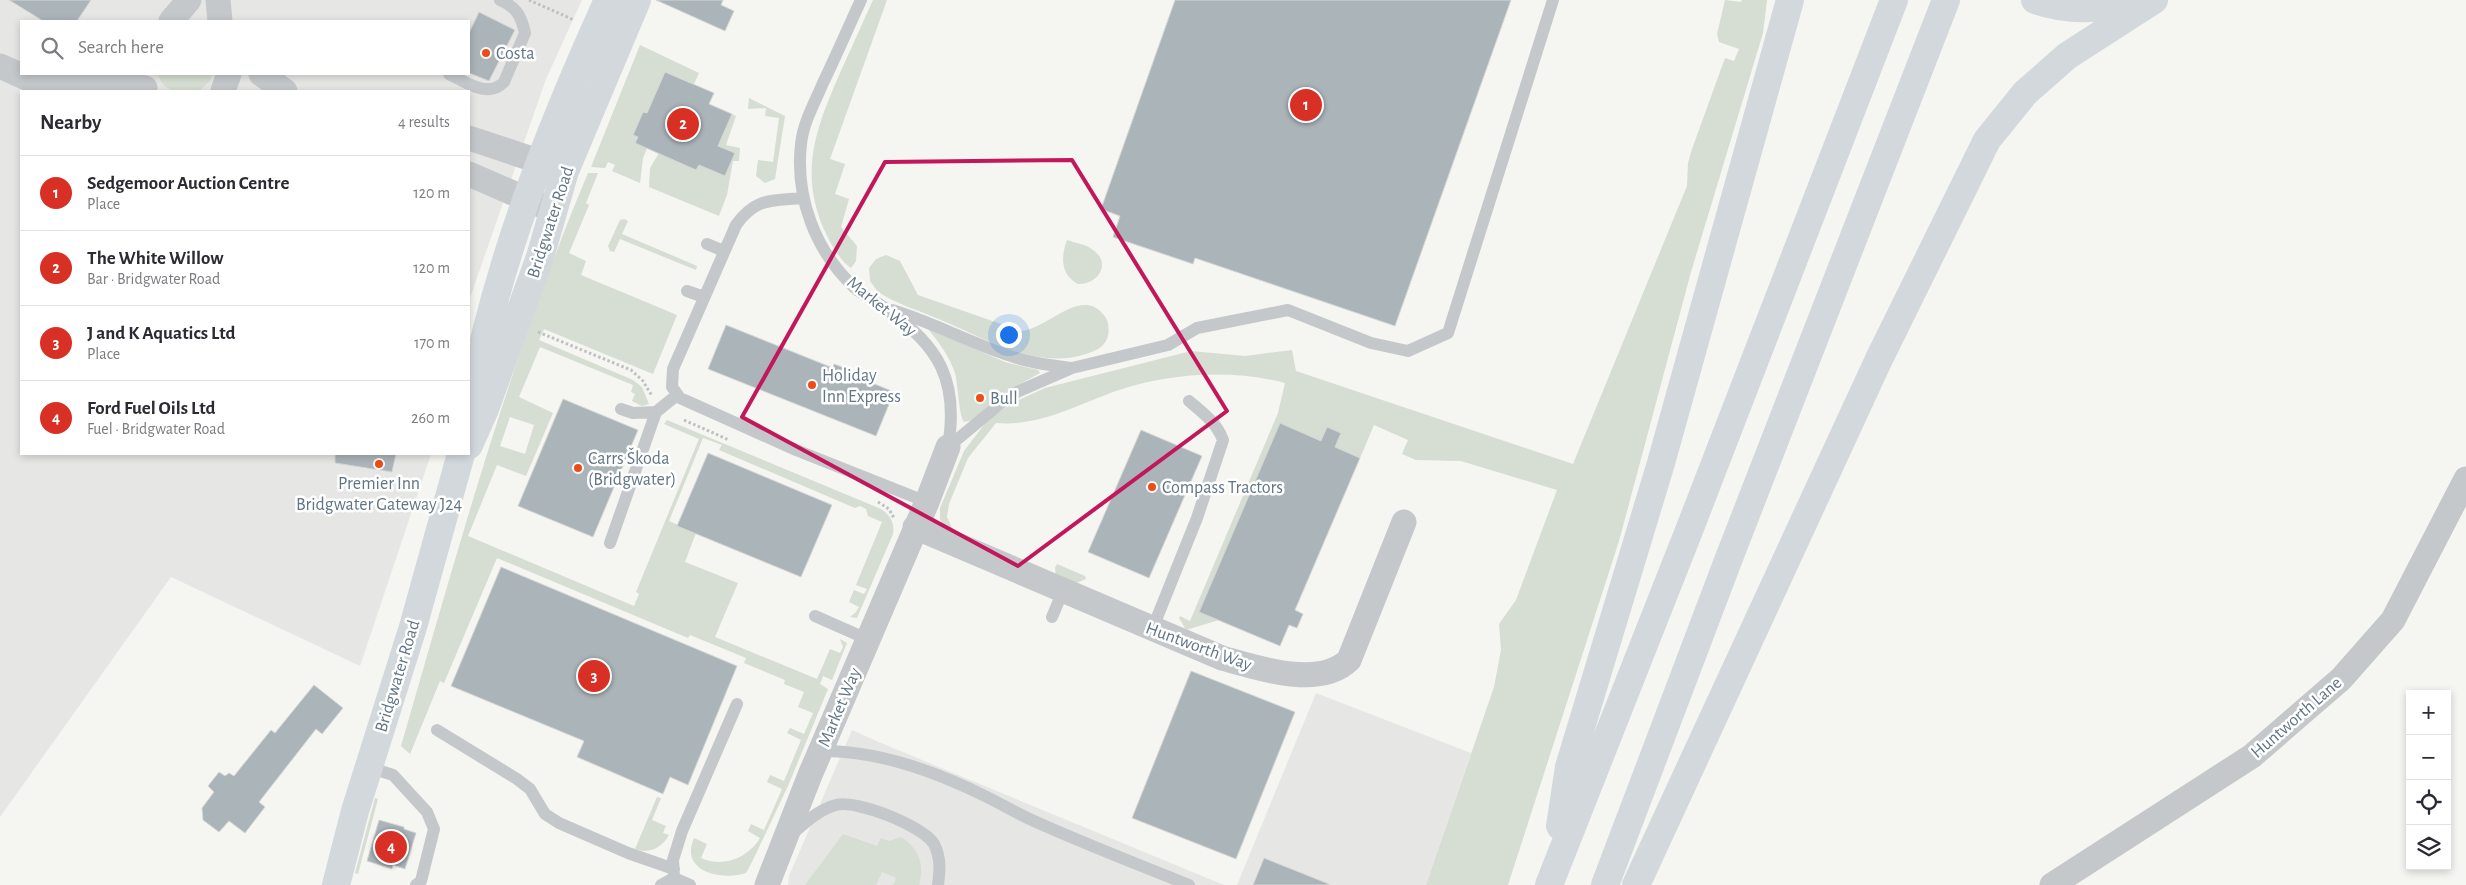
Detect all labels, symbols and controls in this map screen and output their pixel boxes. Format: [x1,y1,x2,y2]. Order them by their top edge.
search box [20,20,470,75]
icon: search [38,34,66,62]
text: Search here [78,38,164,57]
place label: Costa [496,45,535,63]
marker: Costa [480,47,492,59]
pin: 1 [1290,86,1322,124]
pin: 2 [667,105,699,143]
text: Nearby [40,112,101,133]
text: 4 results [398,114,450,130]
street label: Bridgwater Road [524,164,577,280]
text: Sedgemoor Auction Centre [87,174,289,193]
text: 1 [53,185,59,201]
text: 120 m [413,185,450,201]
text: Place [87,196,120,212]
text: The White Willow [87,249,223,268]
text: 2 [52,260,60,276]
text: 120 m [413,260,450,276]
text: Bar · Bridgwater Road [87,271,220,287]
street label: Market Way [843,273,920,340]
your location [996,322,1022,348]
text: J and K Aquatics Ltd [87,324,236,343]
text: 3 [53,335,59,351]
text: 170 m [414,335,450,351]
text: Place [87,346,120,362]
place label: Holiday Inn Express [822,367,901,406]
marker: Holiday Inn Express [806,379,818,391]
place label: Bull [990,390,1018,408]
marker: Bull [974,392,986,404]
text: Ford Fuel Oils Ltd [87,399,215,418]
text: 4 [52,410,60,426]
text: 260 m [411,410,450,426]
text: Fuel · Bridgwater Road [87,421,225,437]
place label: Carrs Škoda (Bridgwater) [588,447,676,489]
marker: Premier Inn Bridgwater Gateway J24 [373,458,385,470]
marker: Carrs Škoda (Bridgwater) [572,462,584,474]
place label: Premier Inn Bridgwater Gateway J24 [296,475,462,514]
place label: Compass Tractors [1162,479,1283,497]
marker: Compass Tractors [1146,481,1158,493]
street label: Bridgwater Road [372,618,424,735]
street label: Huntworth Way [1143,619,1254,675]
pin: 3 [578,657,610,695]
street label: Market Way [815,665,865,749]
street label: Huntworth Lane [2248,674,2346,762]
map controls [2406,690,2451,870]
button: + [2406,690,2451,735]
button: − [2406,735,2451,780]
button: locate [2406,780,2451,825]
button: layers [2406,825,2451,870]
pin: 4 [375,828,407,866]

